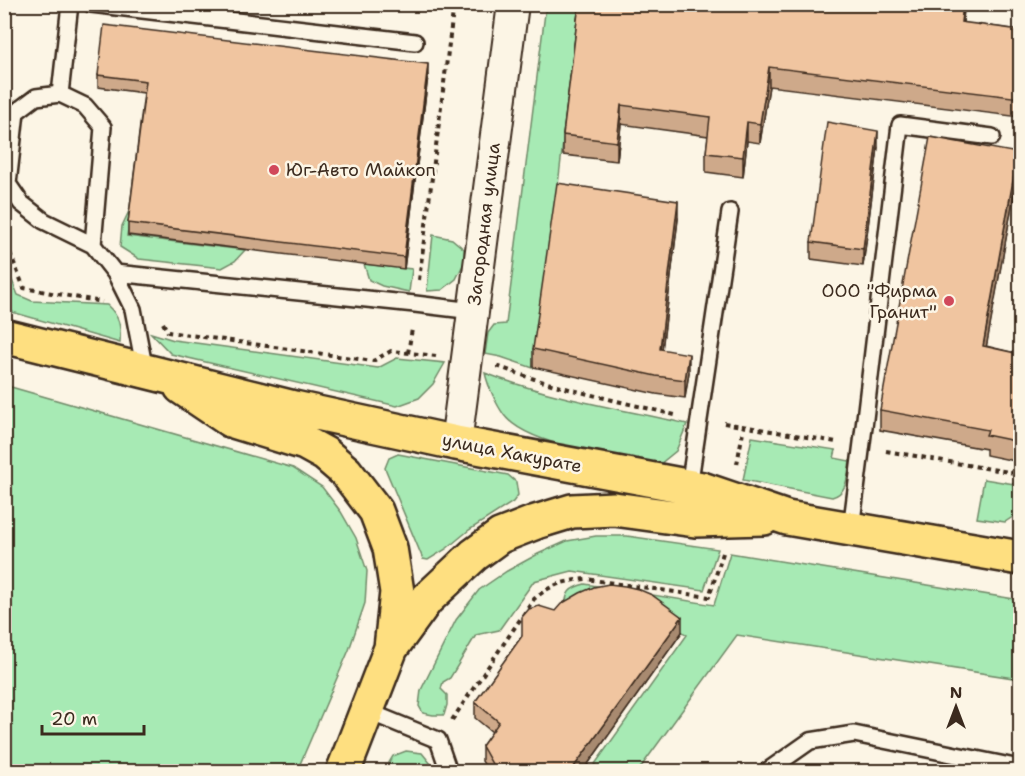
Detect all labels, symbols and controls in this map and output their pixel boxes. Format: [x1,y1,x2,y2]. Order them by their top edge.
street label: Загородная улица [462,141,506,307]
place label: Юг-Авто Майкоп [286,158,436,182]
marker: Юг-Авто Майкоп [267,163,281,177]
place label: ООО "Фирма Гранит" [822,279,937,324]
marker: ООО "Фирма Гранит" [942,294,956,308]
street label: улица Хакурате [440,428,584,478]
north arrow [926,677,986,737]
text: N [950,682,962,703]
scale bar [42,698,144,736]
text: 20 m [51,707,97,731]

